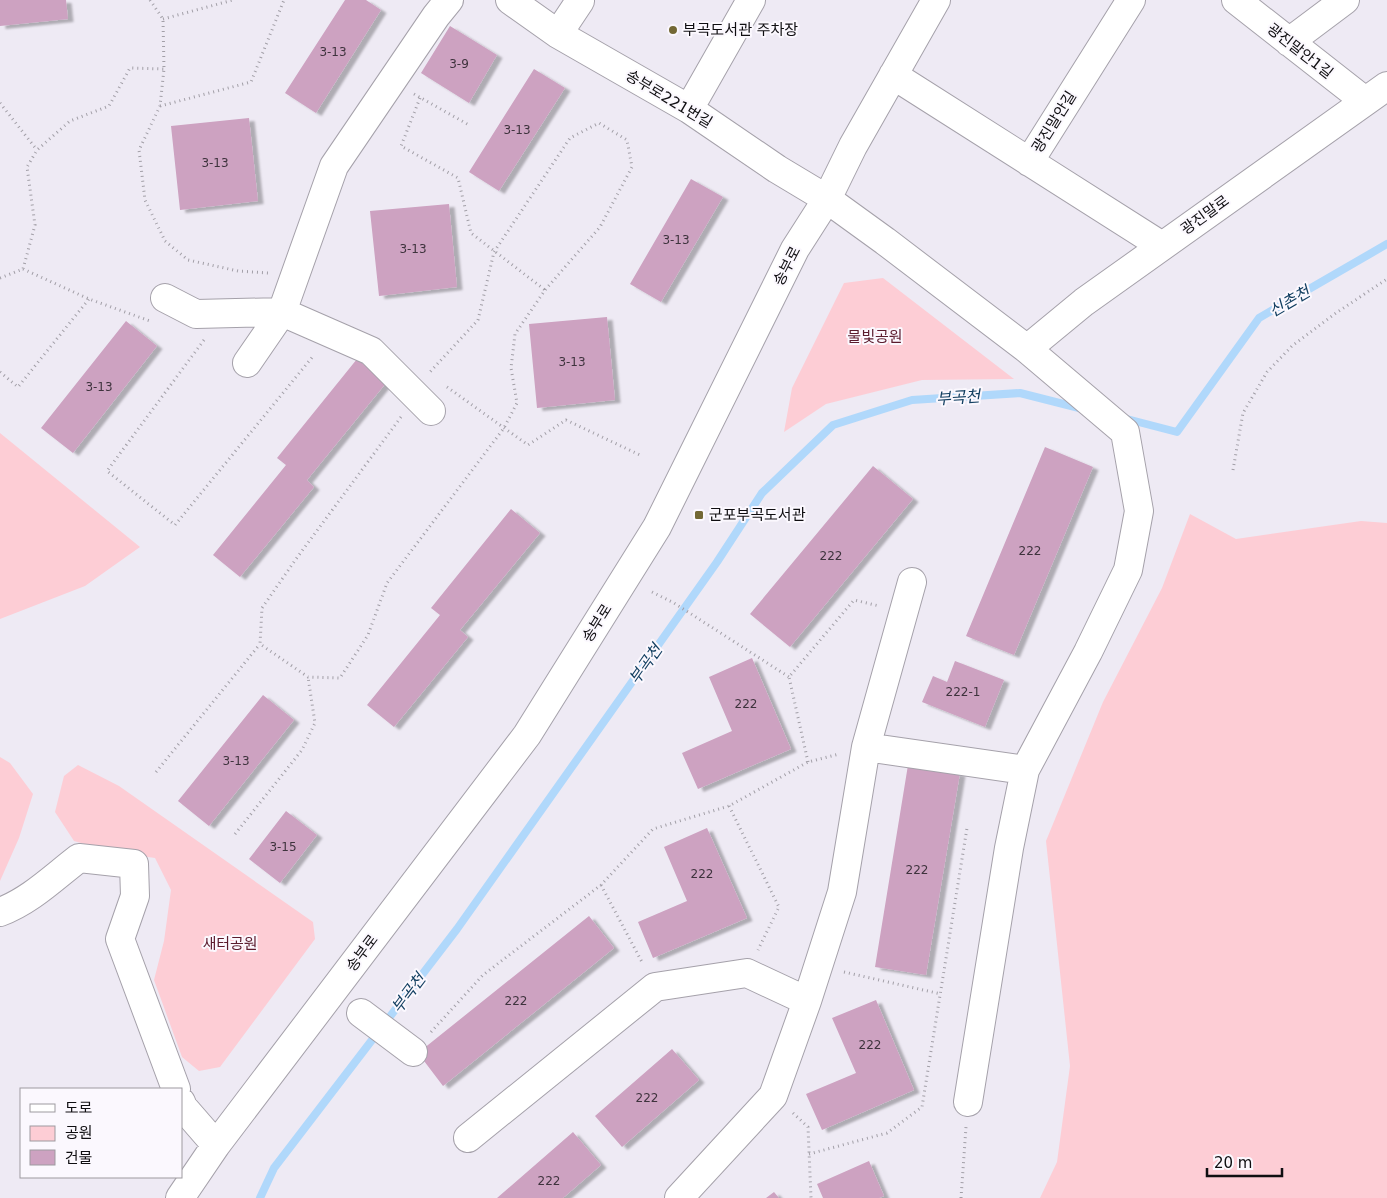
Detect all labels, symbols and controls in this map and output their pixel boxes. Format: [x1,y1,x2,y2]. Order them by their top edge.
street label: 광진말안1길 [1264,20,1336,82]
place label: 부곡도서관 주차장 [683,21,798,39]
marker: 부곡도서관 주차장 [667,24,679,36]
house number: 3-13 [319,45,347,59]
house number: 3-9 [449,57,469,71]
street label: 송부로221번길 [623,66,715,132]
street label: 광진말안길 [1028,88,1080,156]
house number: 3-13 [503,123,531,137]
house number: 3-13 [201,156,229,170]
street label: 광진말로 [1177,191,1233,239]
house number: 3-13 [662,233,690,247]
house number: 3-13 [399,242,427,256]
street label: 송부로 [770,243,804,289]
water label: 신촌천 [1265,281,1315,321]
park label: 물빛공원 [847,328,903,346]
house number: 3-13 [558,355,586,369]
house number: 3-13 [85,380,113,394]
water label: 부곡천 [935,386,983,409]
place label: 군포부곡도서관 [709,506,806,524]
marker: 군포부곡도서관 [693,509,705,521]
house number: 222 [1019,544,1041,558]
house number: 222 [820,549,842,563]
street label: 송부로 [578,601,616,645]
water label: 부곡천 [625,639,667,688]
house number: 222-1 [946,685,980,699]
house number: 222 [735,697,757,711]
house number: 3-13 [222,754,250,768]
house number: 3-15 [269,840,297,854]
house number: 222 [906,863,928,877]
house number: 222 [691,867,713,881]
street label: 송부로 [342,931,382,975]
park label: 새터공원 [202,935,258,953]
water label: 부곡천 [388,968,431,1017]
house number: 222 [505,994,527,1008]
house number: 222 [859,1038,881,1052]
legend [20,1088,182,1178]
house number: 222 [636,1091,658,1105]
text: 도로 [65,1099,93,1117]
text: 공원 [65,1124,93,1142]
scale bar [1207,1146,1282,1178]
text: 건물 [65,1149,93,1167]
text: 20 m [1214,1154,1252,1172]
house number: 222 [538,1174,560,1188]

